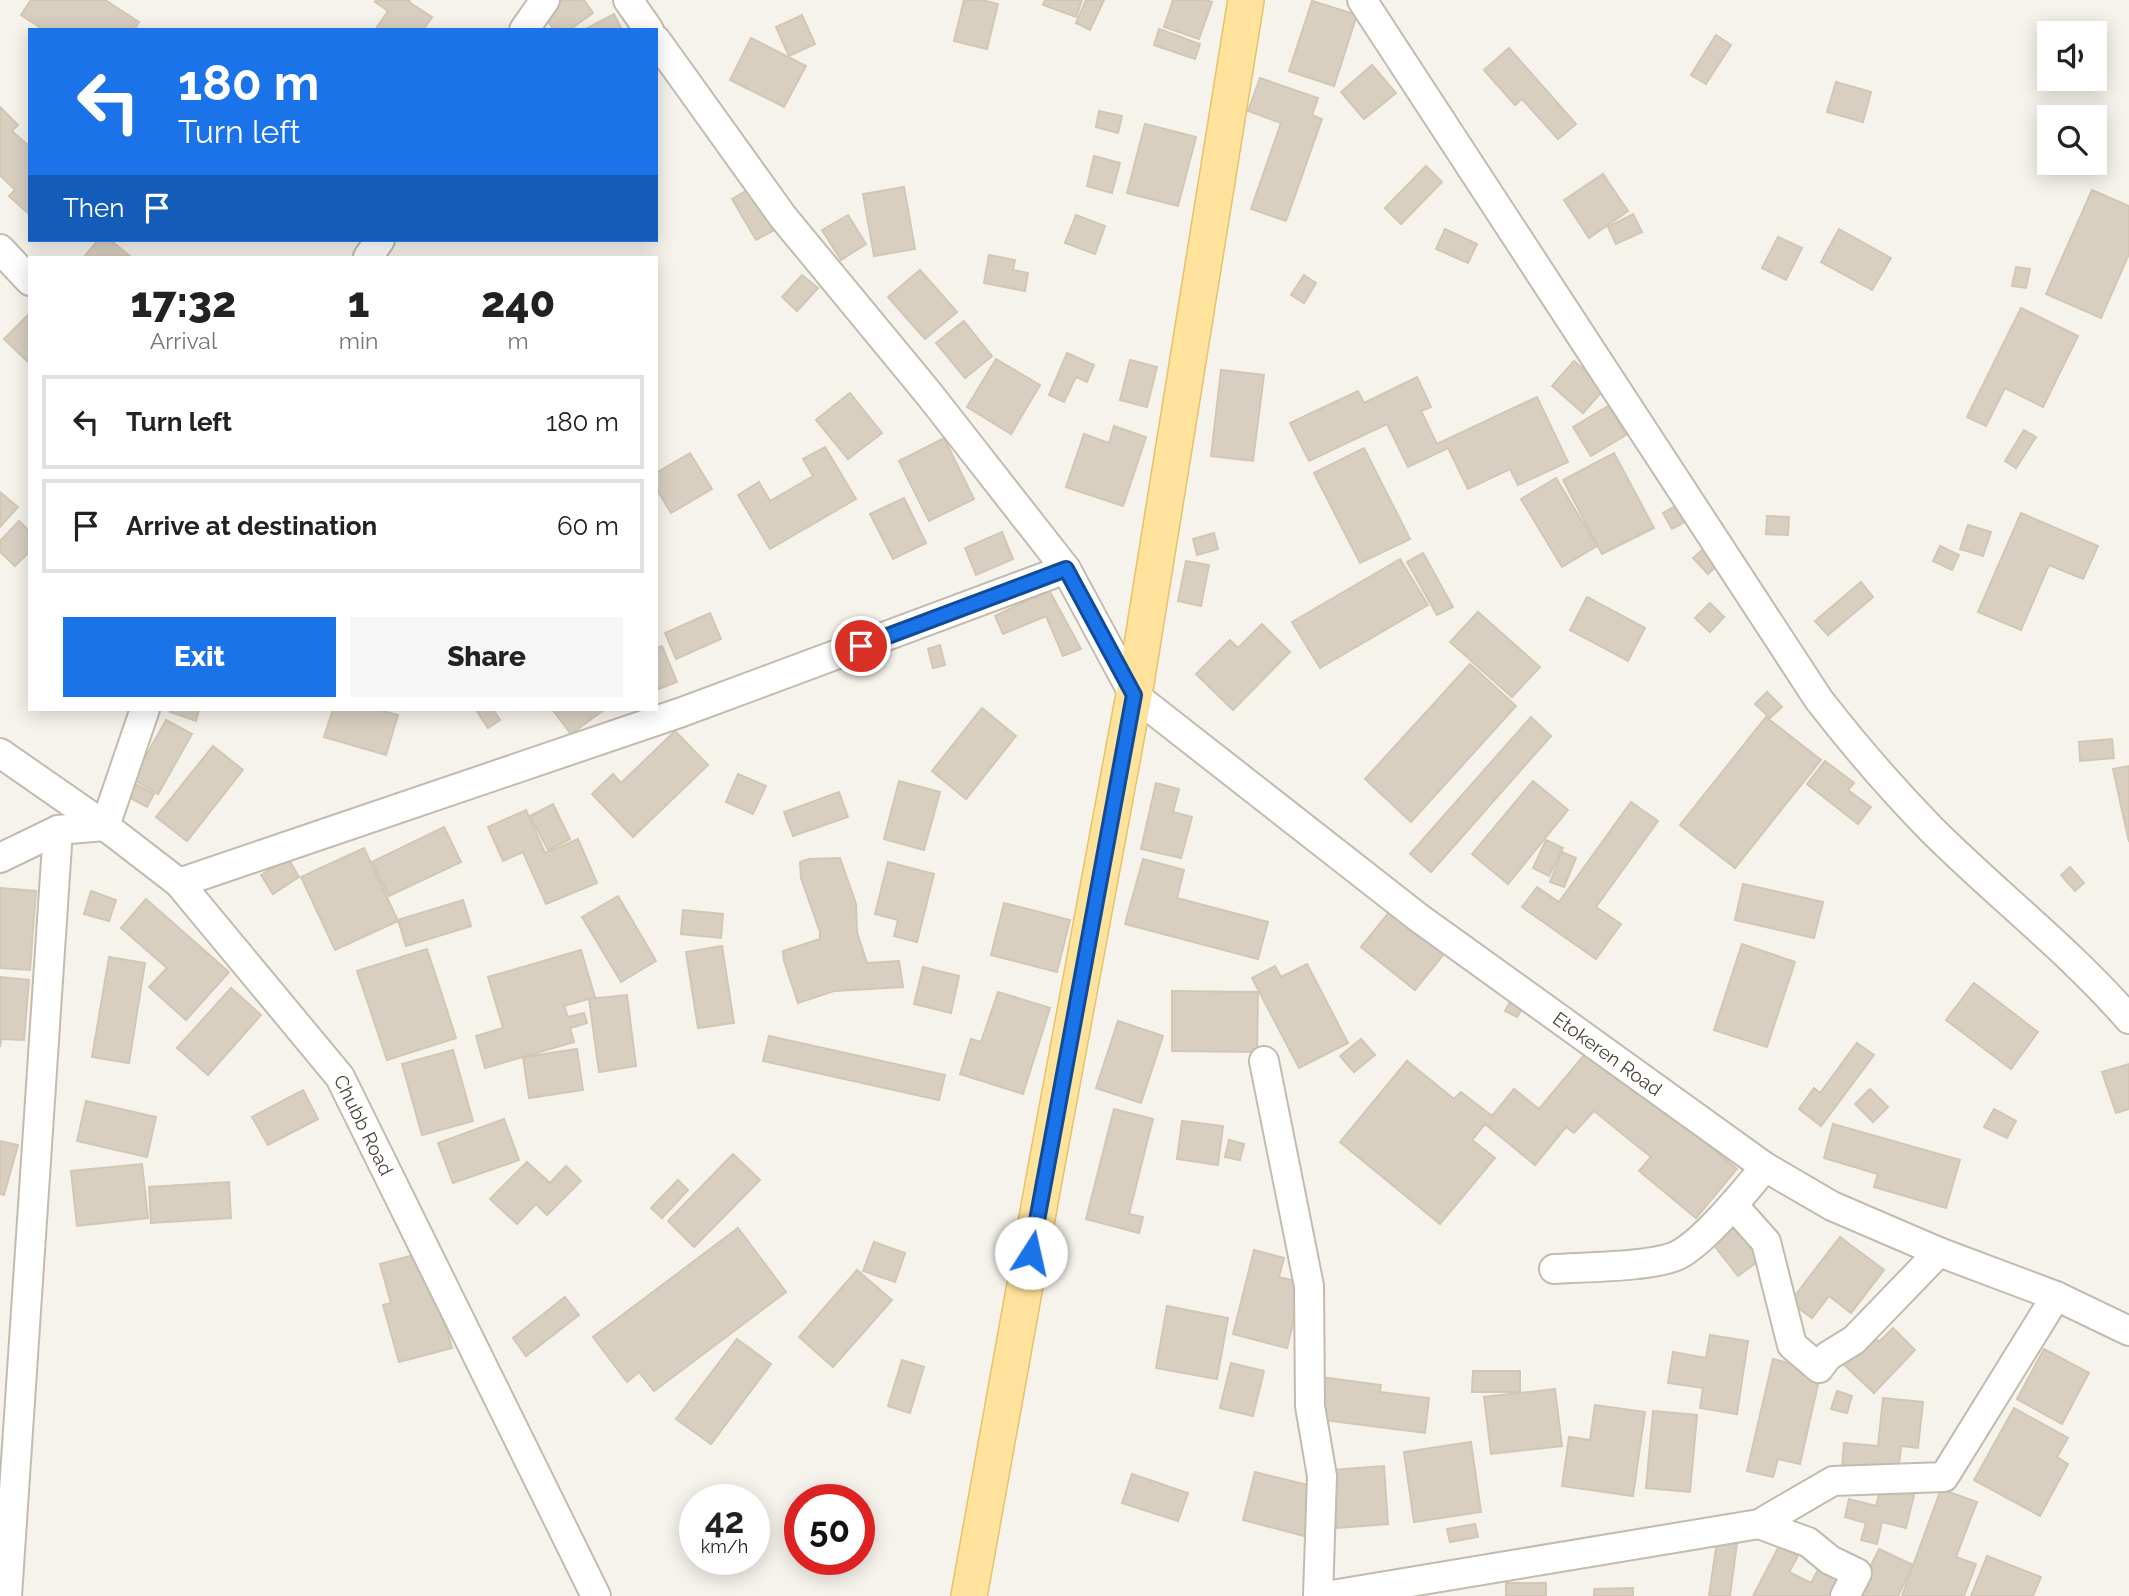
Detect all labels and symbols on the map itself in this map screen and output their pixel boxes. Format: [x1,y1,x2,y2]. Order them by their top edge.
pin [831,616,891,676]
street label: Etokeren Road [1549,1007,1666,1100]
street label: Chubb Road [330,1071,398,1179]
position arrow [994,1216,1068,1290]
speed limit sign: 50 [784,1484,875,1575]

